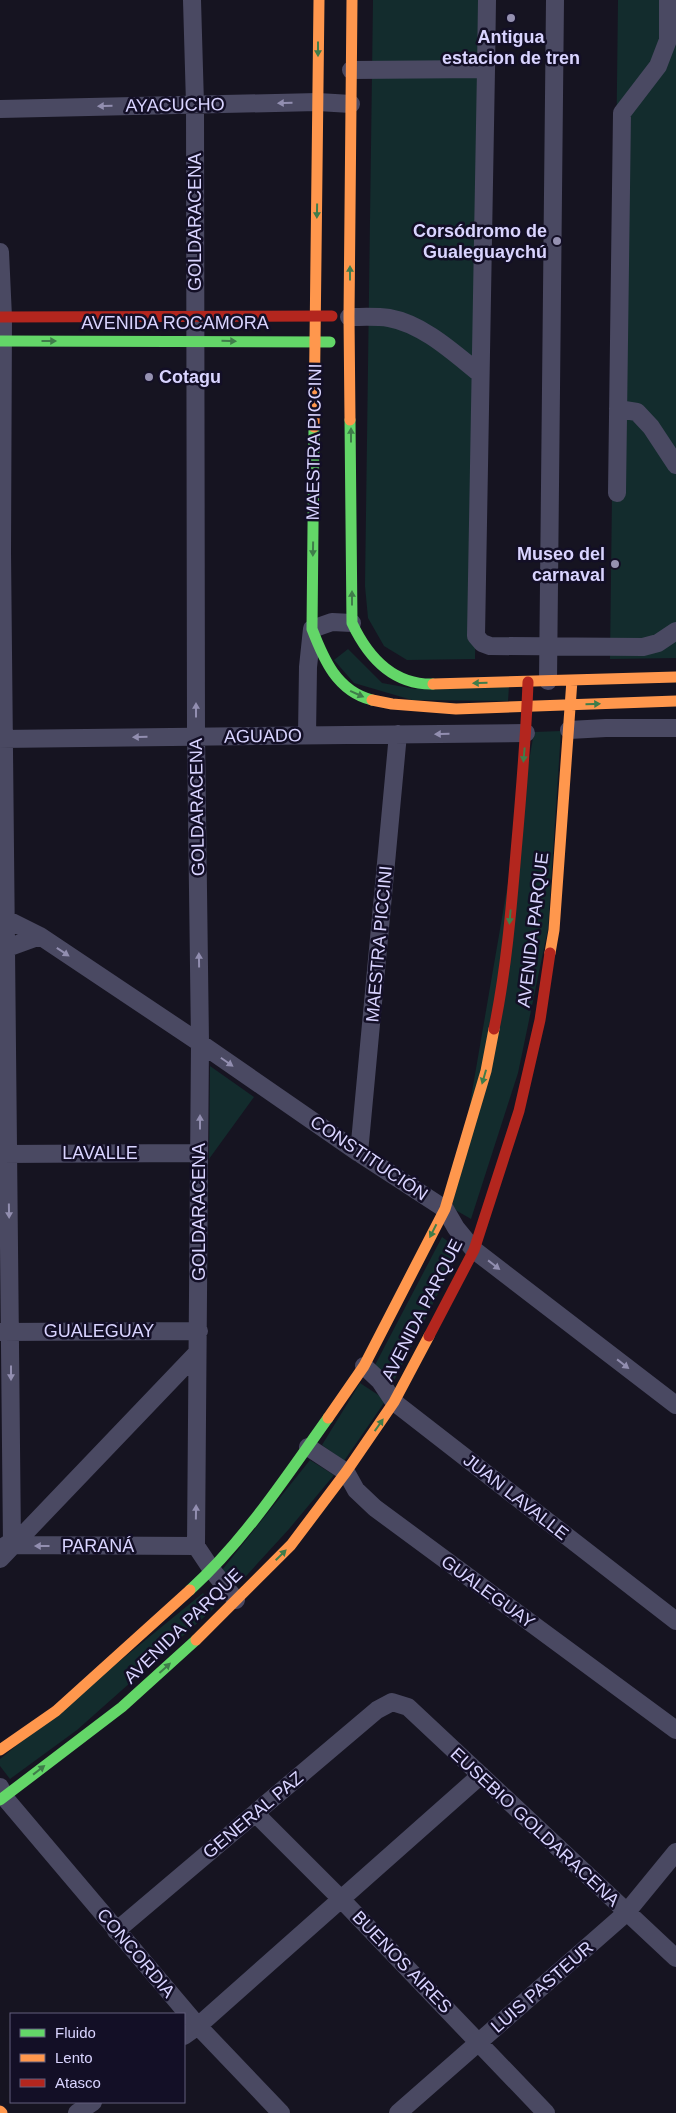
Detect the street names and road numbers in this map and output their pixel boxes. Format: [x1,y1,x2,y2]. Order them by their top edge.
street label: AYACUCHO [125,94,225,116]
street label: GOLDARACENA [185,153,205,291]
street label: AVENIDA ROCAMORA [81,313,269,333]
street label: MAESTRA PICCINI [303,363,325,521]
street label: AGUADO [224,725,302,747]
street label: GOLDARACENA [186,738,208,876]
street label: AVENIDA PARQUE [514,851,552,1009]
street label: MAESTRA PICCINI [362,865,396,1023]
street label: CONSTITUCIÓN [307,1111,432,1205]
street label: LAVALLE [62,1143,138,1163]
street label: GOLDARACENA [189,1143,209,1281]
street label: AVENIDA PARQUE [378,1236,466,1384]
street label: GUALEGUAY [44,1321,154,1341]
street label: JUAN LAVALLE [460,1450,572,1544]
street label: PARANÁ [62,1536,134,1556]
street label: GUALEGUAY [437,1551,539,1633]
street label: AVENIDA PARQUE [120,1564,246,1688]
street label: EUSEBIO GOLDARACENA [447,1744,623,1910]
street label: GENERAL PAZ [199,1767,307,1863]
street label: CONCORDIA [93,1904,179,2002]
street label: BUENOS AIRES [348,1907,456,2017]
street label: LUIS PASTEUR [487,1937,597,2037]

